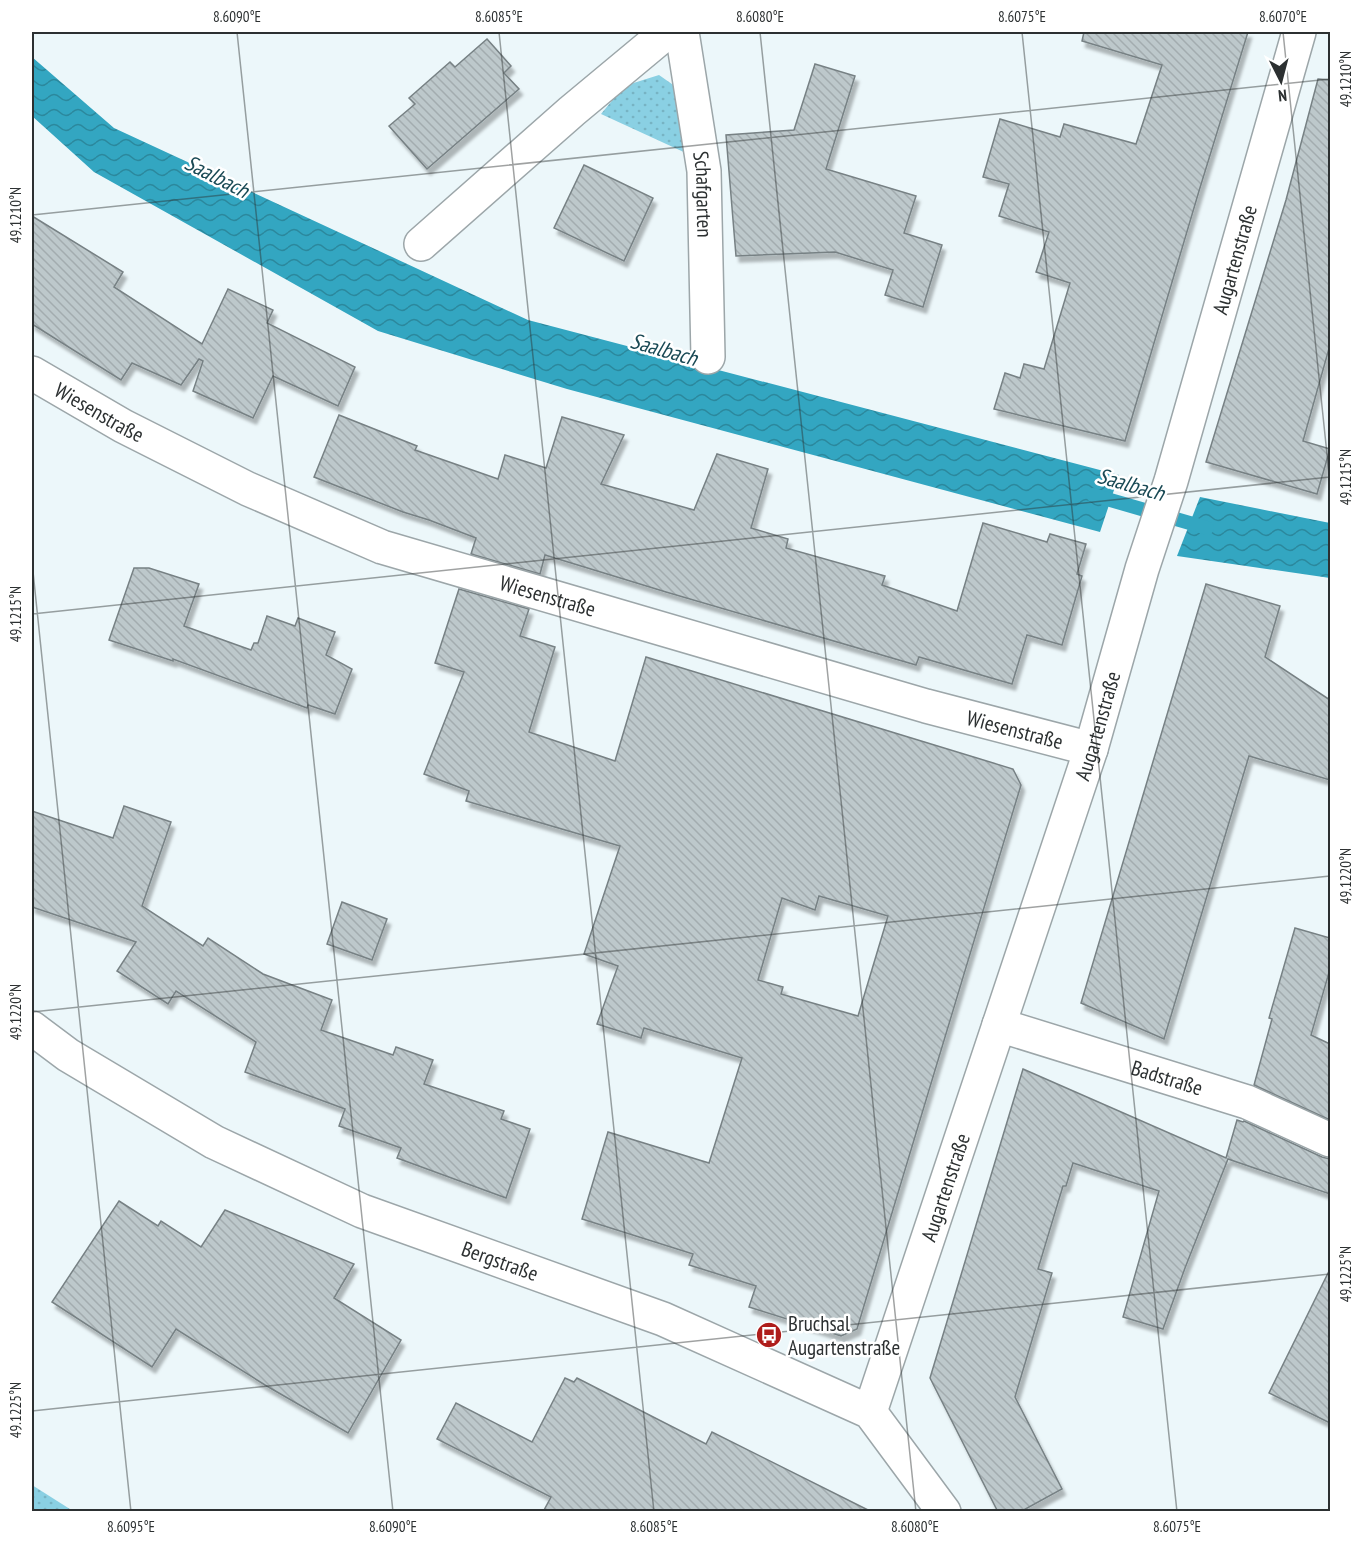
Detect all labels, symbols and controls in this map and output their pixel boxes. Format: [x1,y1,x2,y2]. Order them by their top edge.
text: 8.6090°E [213,7,261,26]
text: 8.6085°E [475,7,523,26]
text: 8.6080°E [736,7,784,26]
text: 8.6075°E [998,7,1046,26]
text: 8.6070°E [1259,7,1307,26]
north arrow [1251,51,1311,111]
text: 49.1210°N [1336,51,1355,107]
text: N [1277,86,1288,106]
water label: Saalbach [180,148,255,205]
street label: Schafgarten [688,149,719,238]
text: 49.1210°N [6,187,25,243]
street label: Augartenstraße [1206,202,1263,317]
water label: Saalbach [627,326,702,372]
street label: Wiesenstraße [50,376,149,448]
text: 49.1215°N [1336,449,1355,505]
water label: Saalbach [1094,461,1169,507]
street label: Wiesenstraße [497,569,599,622]
text: 49.1215°N [6,586,25,642]
street label: Augartenstraße [1068,668,1126,784]
street label: Wiesenstraße [964,704,1066,755]
text: 49.1220°N [1336,848,1355,904]
text: 49.1220°N [6,984,25,1040]
street label: Badstraße [1128,1053,1206,1101]
street label: Augartenstraße [914,1130,976,1245]
street label: Bergstraße [458,1234,542,1287]
text: 49.1225°N [1336,1246,1355,1302]
place label: Bruchsal Augartenstraße [788,1310,900,1361]
bus stop icon: Bruchsal Augartenstraße [754,1320,784,1350]
text: 49.1225°N [6,1382,25,1438]
text: 8.6095°E [107,1517,155,1536]
text: 8.6090°E [369,1517,417,1536]
text: 8.6085°E [630,1517,678,1536]
text: 8.6080°E [891,1517,939,1536]
text: 8.6075°E [1153,1517,1201,1536]

